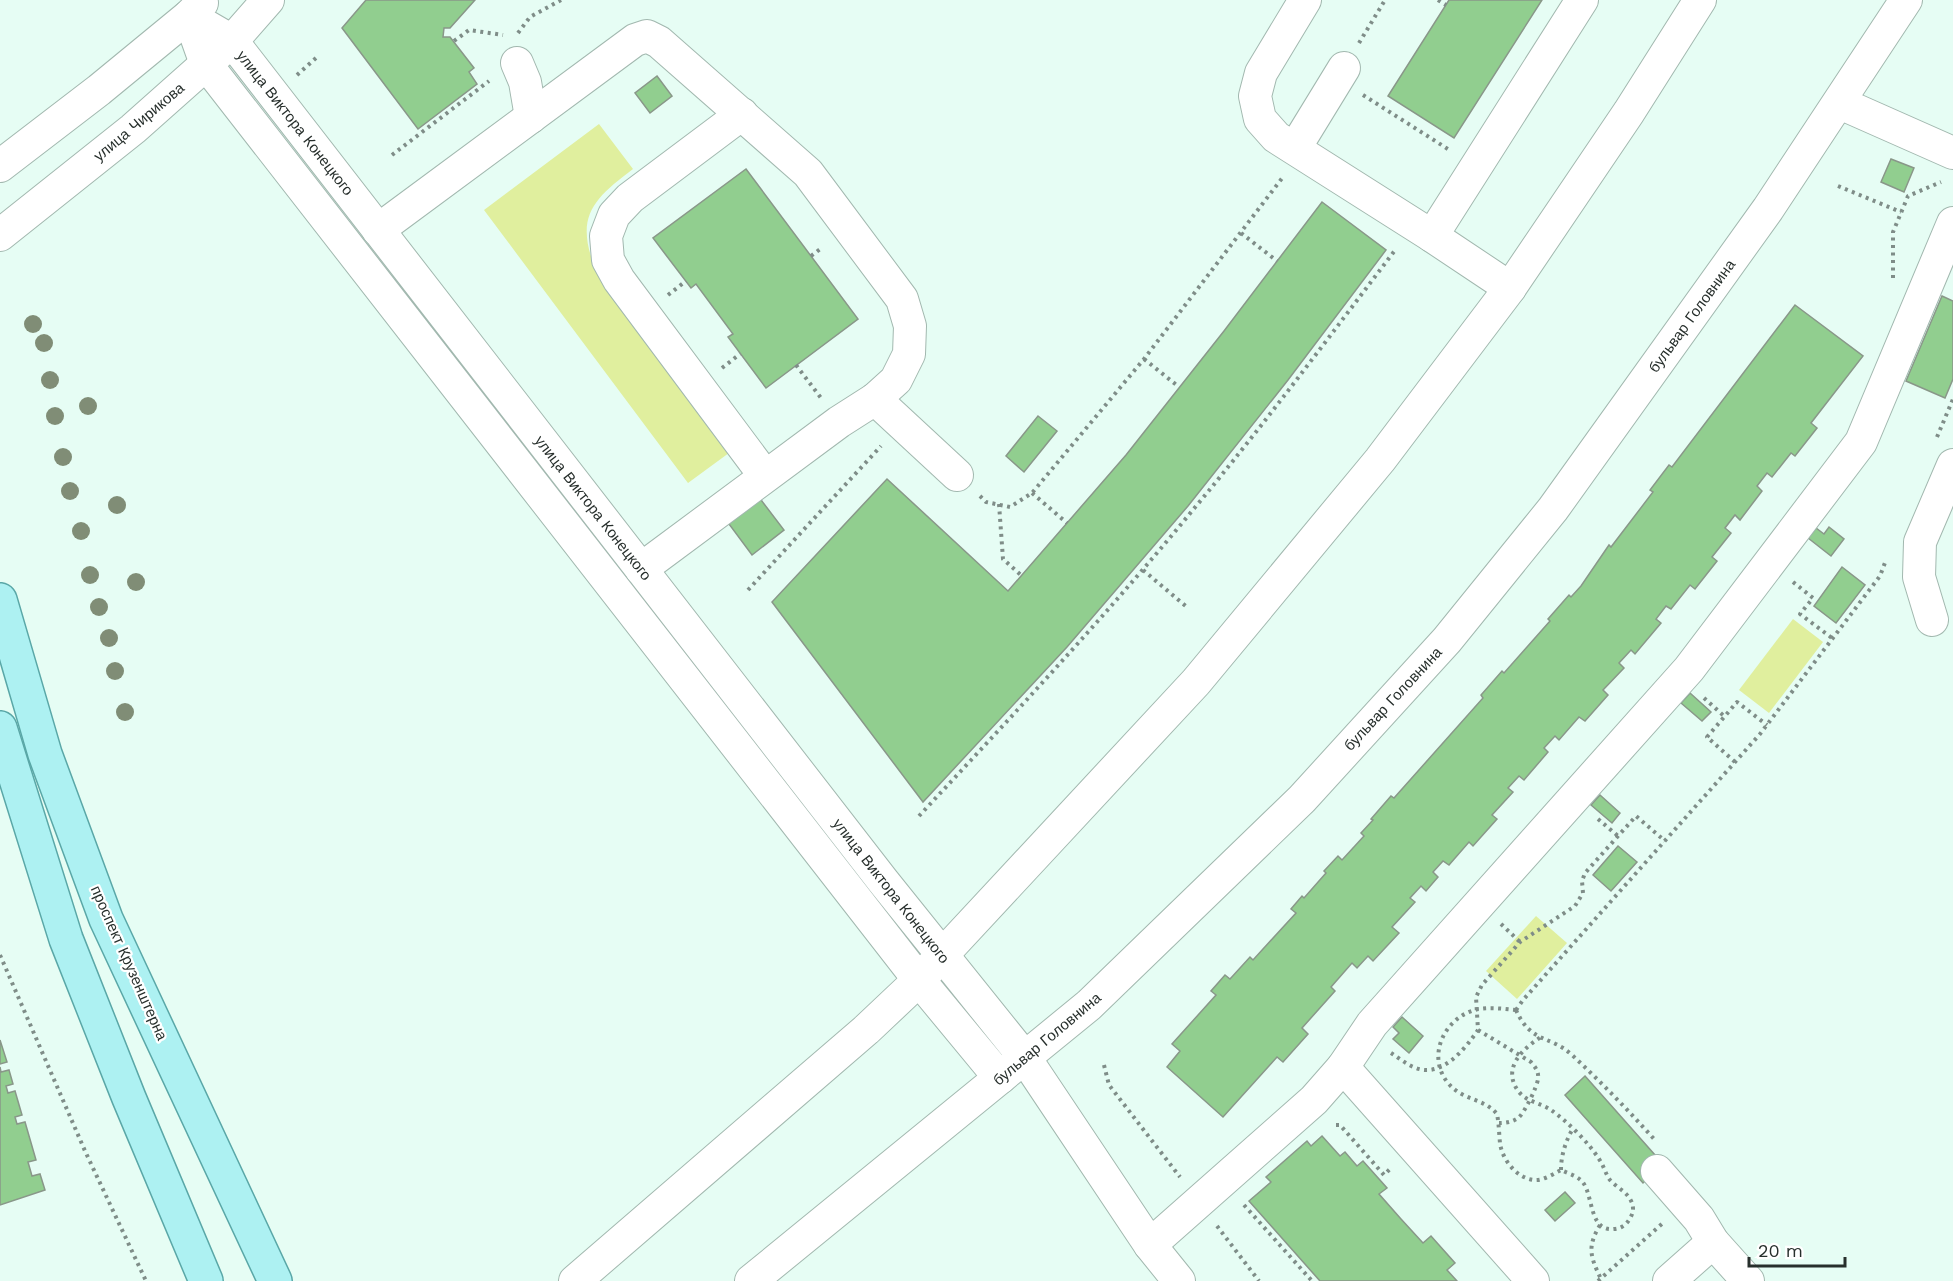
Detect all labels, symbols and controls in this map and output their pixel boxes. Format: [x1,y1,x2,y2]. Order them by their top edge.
street label: улица Виктора Конецкого [233,47,357,199]
street label: улица Чирикова [90,78,188,165]
street label: бульвар Головнина [1645,255,1739,376]
street label: улица Виктора Конецкого [531,432,655,584]
street label: бульвар Головнина [1340,643,1446,755]
street label: улица Виктора Конецкого [829,815,953,967]
street label: проспект Крузенштерна [87,883,172,1044]
street label: бульвар Головнина [989,988,1105,1089]
scale bar [1749,1230,1845,1268]
text: 20 m [1758,1240,1803,1261]

